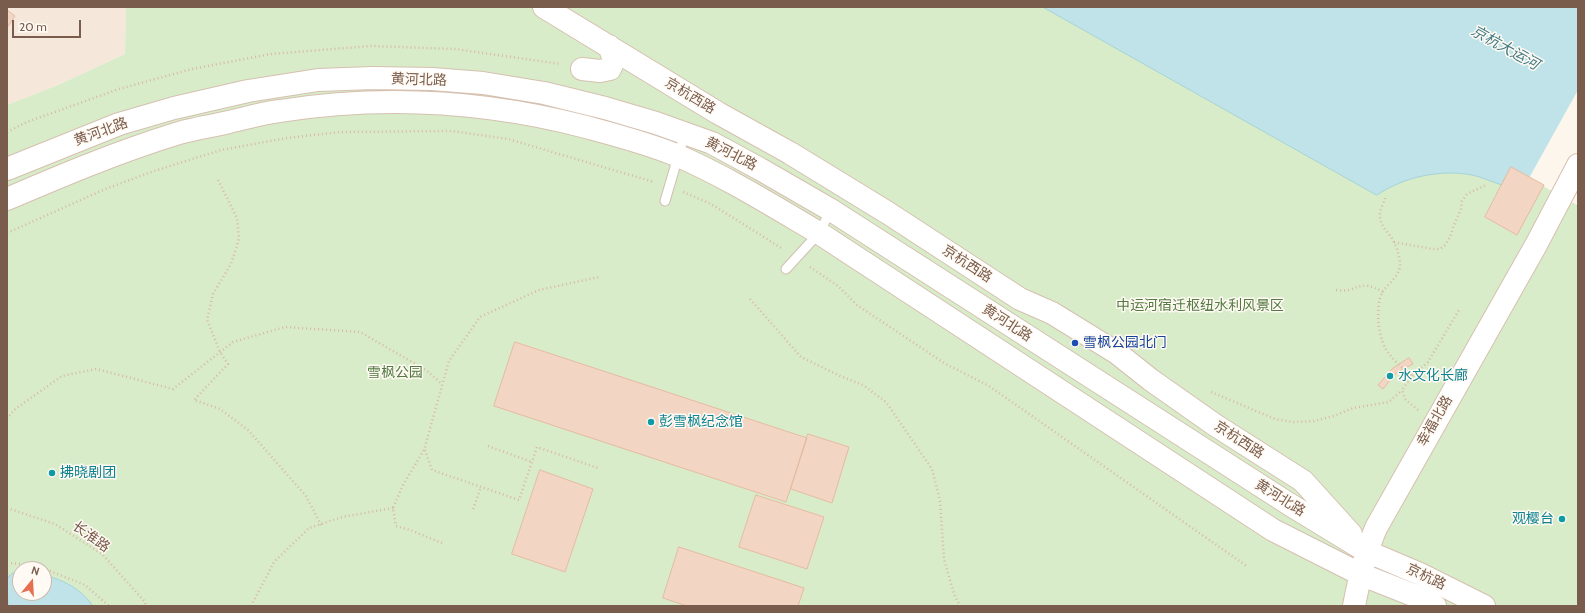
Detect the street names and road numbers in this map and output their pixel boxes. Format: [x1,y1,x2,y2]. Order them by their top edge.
street label: 黄河北路 [391,71,447,89]
street label: 京杭西路 [662,74,718,118]
street label: 黄河北路 [72,115,130,149]
street label: 黄河北路 [702,134,760,174]
street label: 京杭西路 [939,242,995,286]
street label: 黄河北路 [979,301,1035,345]
street label: 幸福北路 [1414,393,1456,449]
street label: 京杭西路 [1211,418,1267,462]
street label: 黄河北路 [1252,476,1308,520]
street label: 长淮路 [69,518,113,556]
street label: 京杭路 [1403,561,1449,593]

